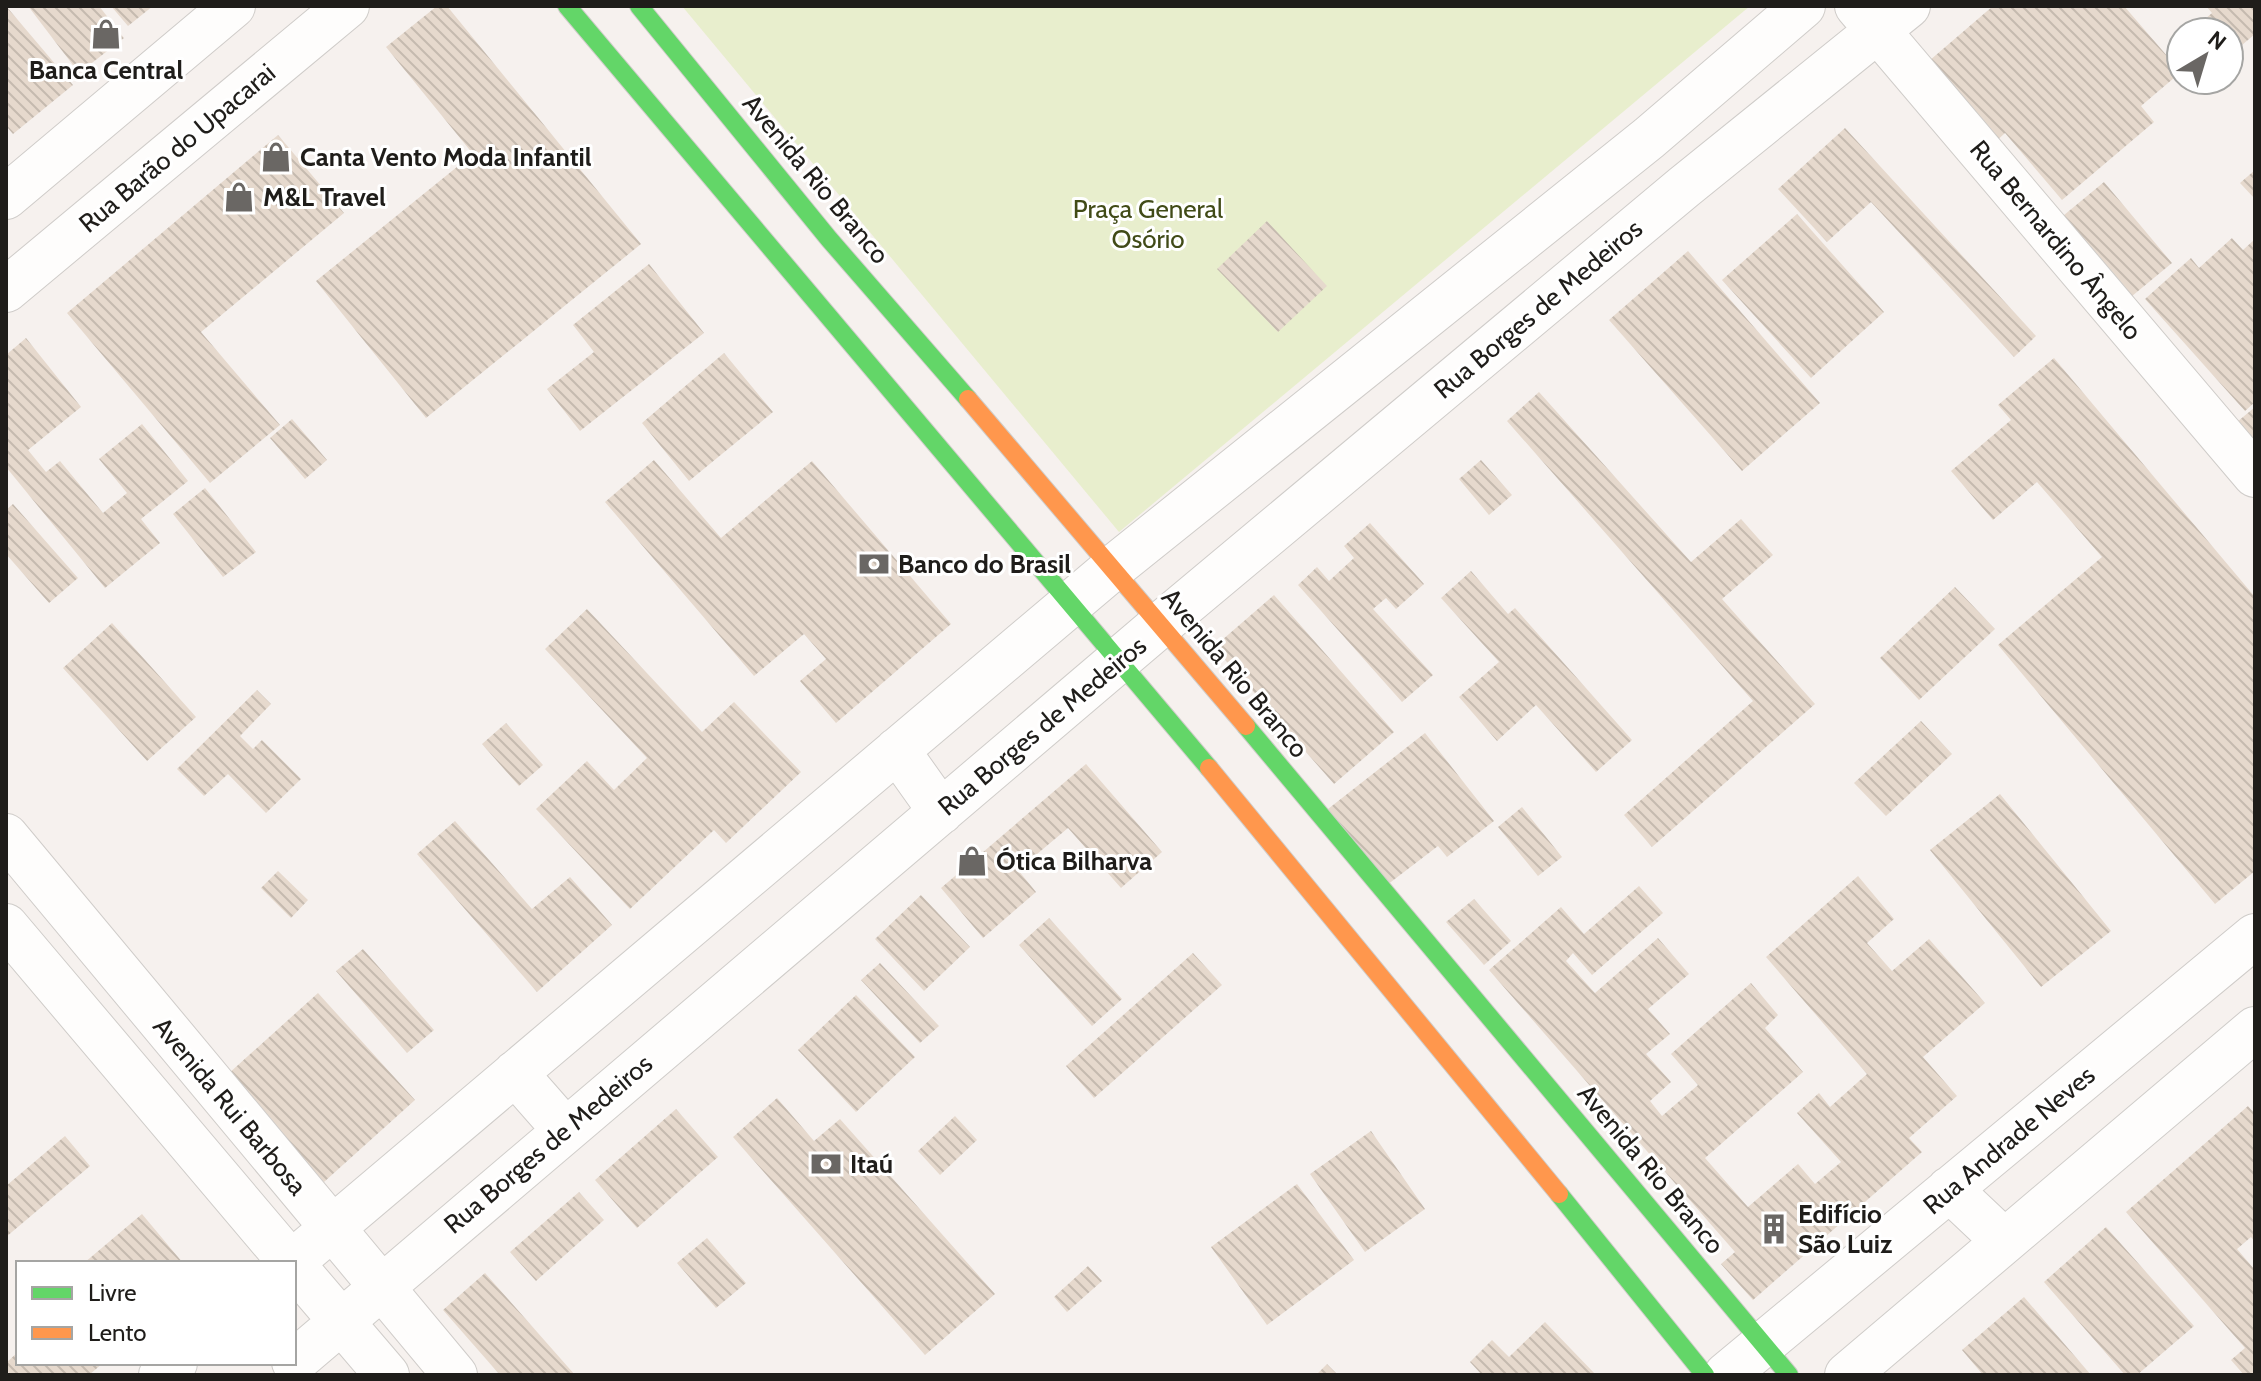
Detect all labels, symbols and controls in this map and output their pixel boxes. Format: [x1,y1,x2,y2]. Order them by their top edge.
north arrow [2165,16,2245,96]
shop icon: Banca Central [89,17,123,51]
text: N [2203,25,2231,56]
place label: Banca Central [29,54,183,86]
street label: Rua Barão do Upacarai [72,57,282,239]
street label: Avenida Rio Branco [736,88,896,270]
street label: Rua Bernardino Ângelo [1963,134,2149,346]
shop icon: Canta Vento Moda Infantil [259,140,293,174]
place label: Canta Vento Moda Infantil [300,141,592,173]
shop icon: M&L Travel [222,180,256,214]
place label: M&L Travel [263,181,386,213]
park label: Praça General Osório [1073,193,1223,255]
street label: Rua Borges de Medeiros [1427,212,1649,405]
bank icon: Banco do Brasil [857,547,891,581]
place label: Banco do Brasil [898,548,1071,580]
street label: Avenida Rio Branco [1155,582,1315,764]
street label: Rua Borges de Medeiros [931,629,1153,822]
shop icon: Ótica Bilharva [955,844,989,878]
place label: Ótica Bilharva [996,845,1152,877]
street label: Avenida Rui Barbosa [146,1011,314,1202]
street label: Rua Borges de Medeiros [437,1047,659,1240]
street label: Rua Andrade Neves [1917,1059,2101,1221]
street label: Avenida Rio Branco [1571,1078,1731,1260]
bank icon: Itaú [809,1147,843,1181]
place label: Itaú [850,1148,893,1180]
place label: Edifício São Luiz [1798,1198,1892,1260]
building icon: Edifício São Luiz [1757,1212,1791,1246]
legend [16,1261,296,1365]
text: Livre [88,1278,136,1307]
text: Lento [88,1318,147,1347]

